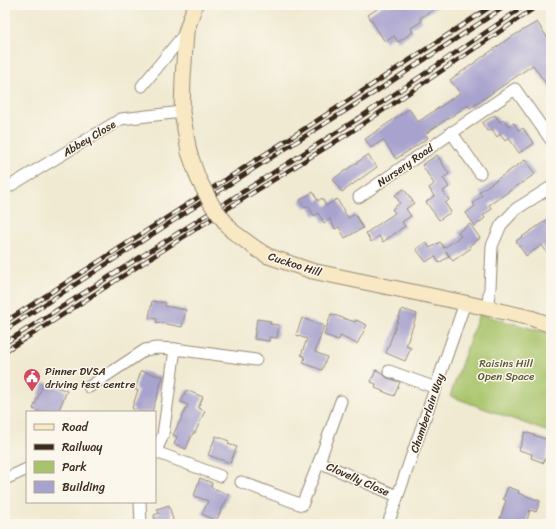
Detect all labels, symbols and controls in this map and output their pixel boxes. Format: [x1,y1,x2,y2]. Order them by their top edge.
street label: Abbey Close [58,115,120,162]
street label: Nursery Road [373,138,438,192]
street label: Cuckoo Hill [266,247,325,282]
park label: Raisins Hill Open Space [478,354,535,386]
place label: Pinner DVSA driving test centre [45,362,136,394]
public building icon: Pinner DVSA driving test centre [22,367,42,392]
street label: Chamberlain Way [405,371,450,455]
legend [26,411,156,503]
text: Road [62,416,89,438]
text: Railway [62,436,103,458]
text: Park [62,456,87,478]
street label: Clovelly Close [323,457,393,502]
text: Building [62,476,105,498]

